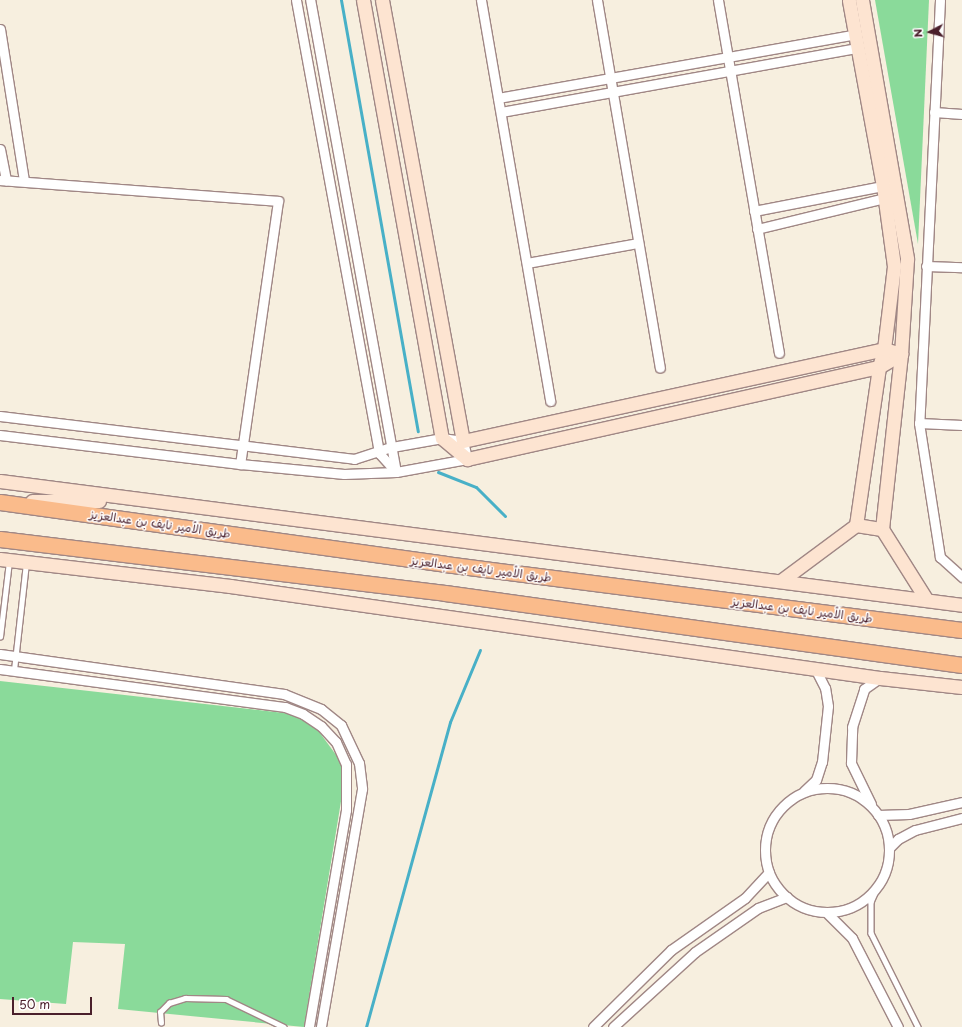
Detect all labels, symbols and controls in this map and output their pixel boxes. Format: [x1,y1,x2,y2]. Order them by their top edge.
north arrow [910,12,950,52]
text: N [909,28,926,39]
street label: طريق الأمير نايف بن عبدالعزيز [89,507,231,541]
street label: طريق الأمير نايف بن عبدالعزيز [409,553,553,585]
street label: طريق الأمير نايف بن عبدالعزيز [730,594,874,626]
scale bar [14,989,94,1015]
text: 50 m [19,995,50,1013]

